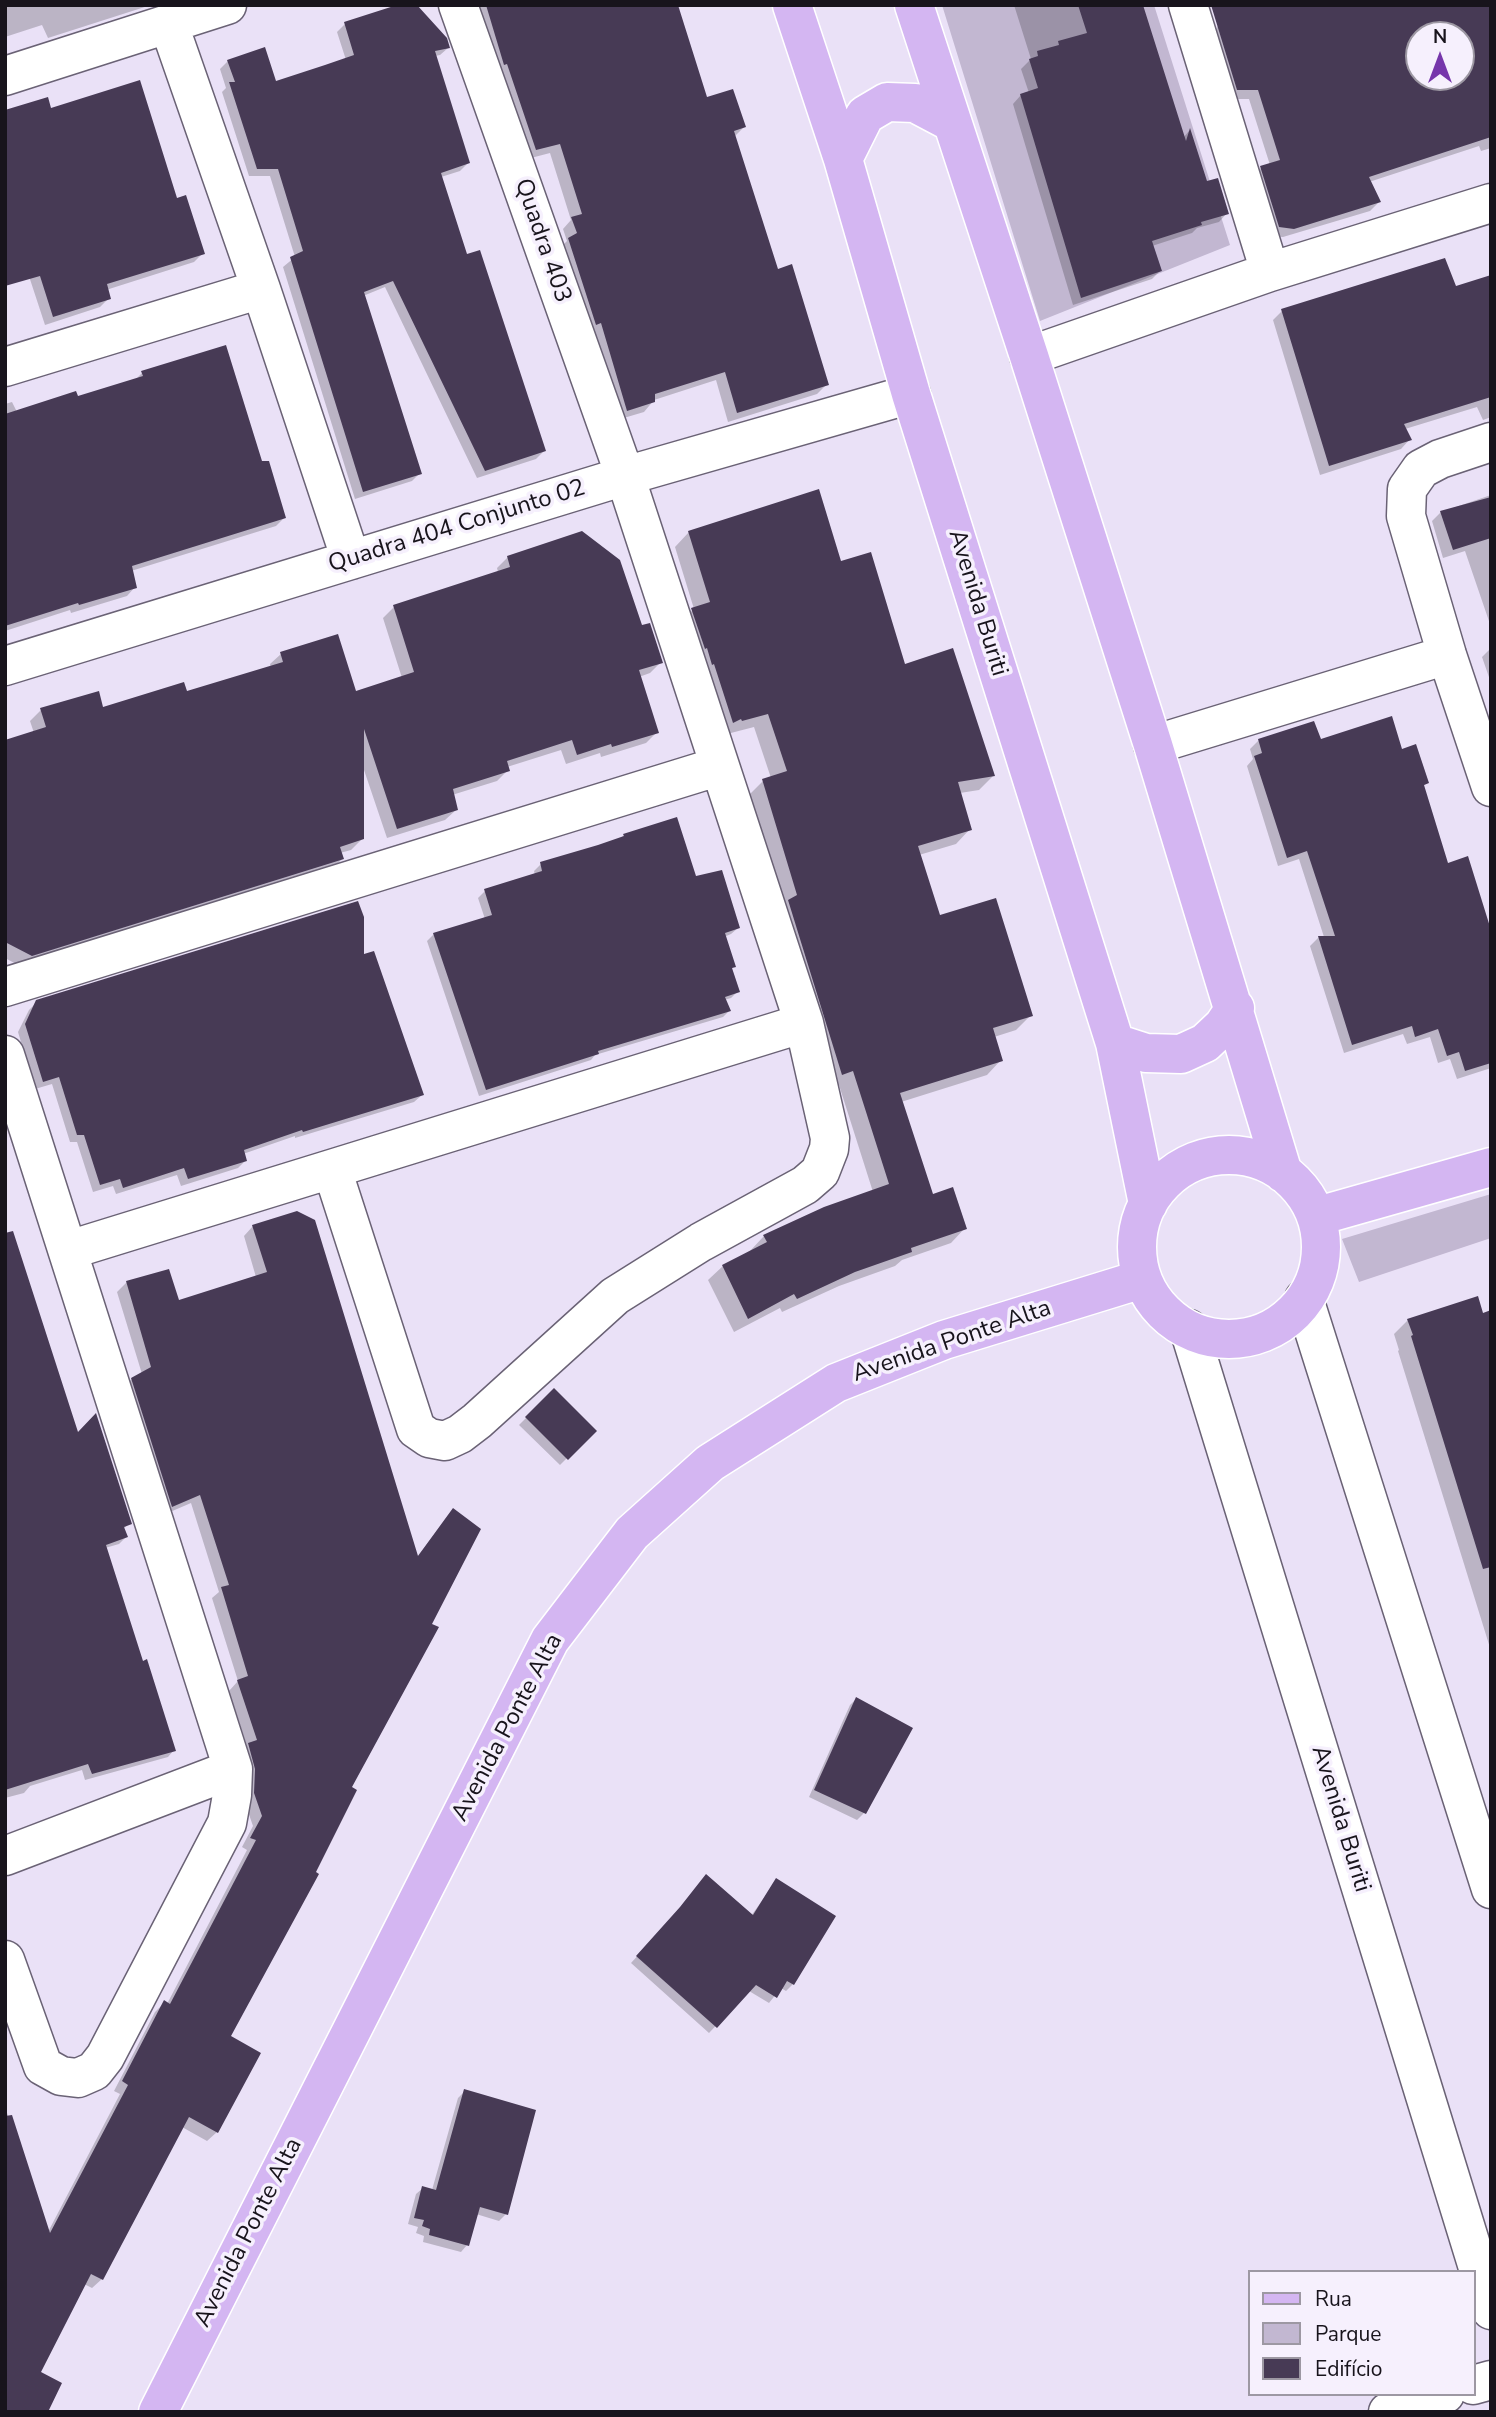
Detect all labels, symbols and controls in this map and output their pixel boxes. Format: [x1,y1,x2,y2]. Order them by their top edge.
north arrow [1405,21,1475,91]
text: N [1433,24,1447,50]
street label: Quadra 403 [507,175,577,307]
street label: Quadra 404 Conjunto 02 [325,474,589,580]
street label: Avenida Buriti [941,526,1013,680]
street label: Avenida Ponte Alta [849,1294,1055,1390]
street label: Avenida Ponte Alta [446,1629,570,1827]
street label: Avenida Buriti [1304,1742,1376,1896]
street label: Avenida Ponte Alta [189,2134,309,2332]
legend [1248,2270,1475,2396]
text: Rua [1315,2285,1352,2313]
text: Parque [1315,2320,1382,2348]
text: Edifício [1315,2355,1382,2383]

